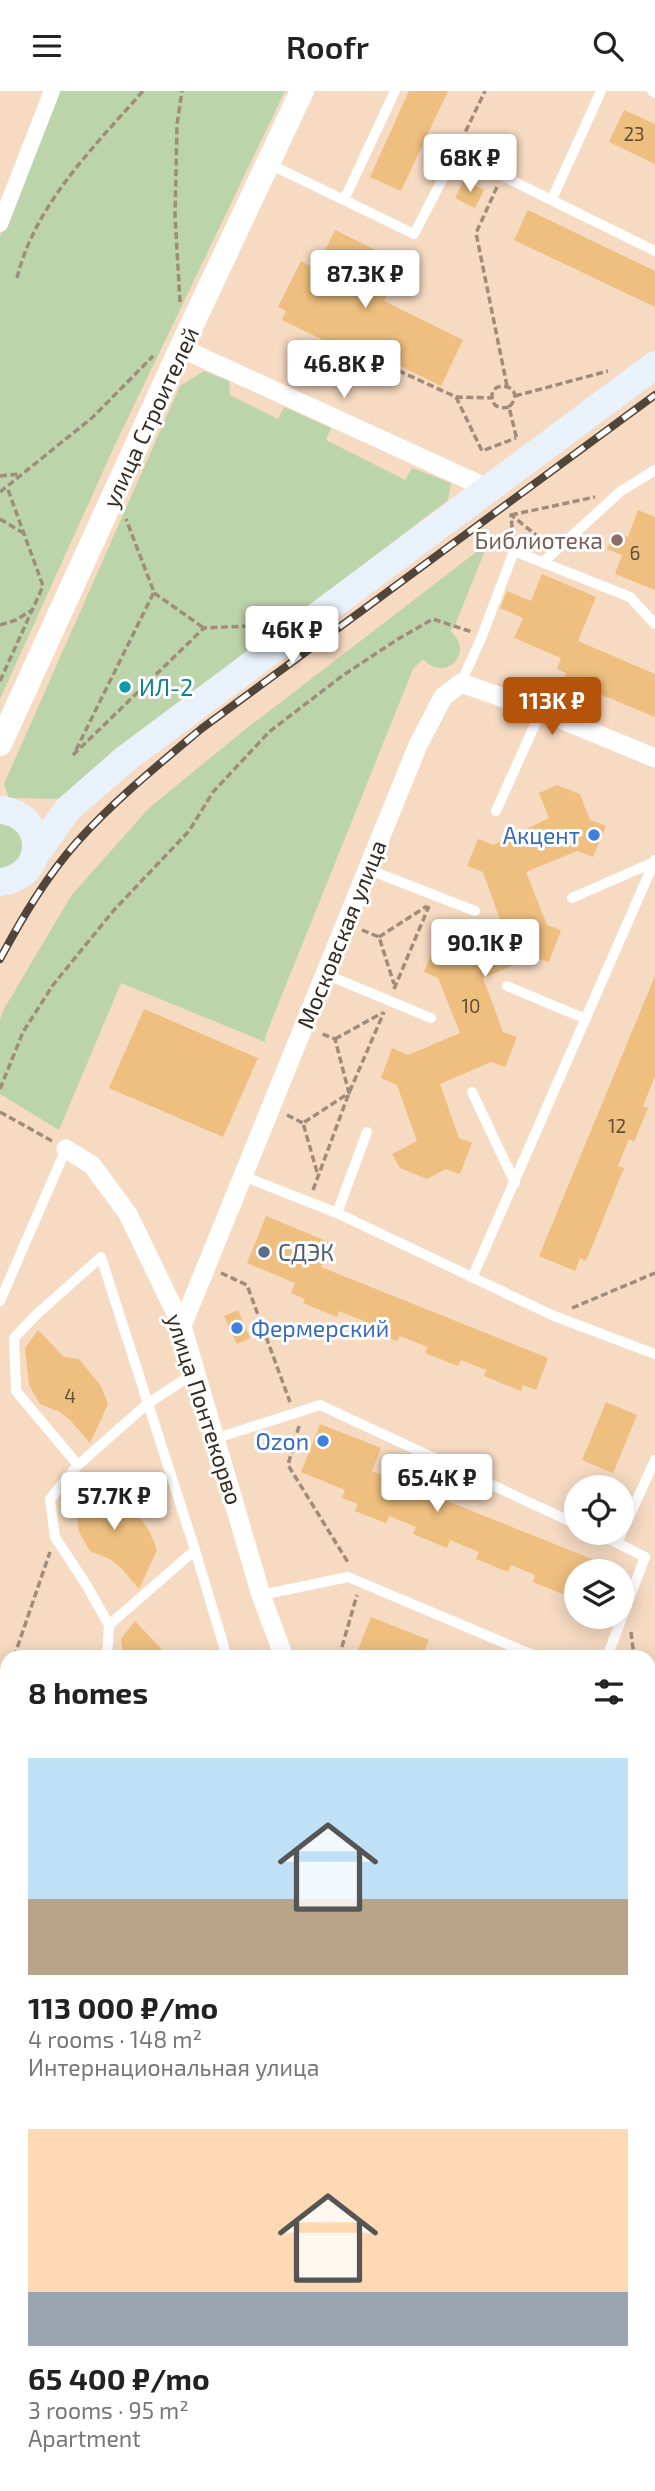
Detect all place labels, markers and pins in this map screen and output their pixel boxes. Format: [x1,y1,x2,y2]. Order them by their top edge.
pin: 68K ₽ [421,134,519,194]
pin: 87.3K ₽ [300,251,430,310]
pin: 46.8K ₽ [279,341,409,400]
place label: Библиотека [475,526,603,554]
marker: Библиотека [609,532,625,548]
pin: 46K ₽ [243,607,341,666]
place label: ИЛ-2 [139,673,193,701]
pin: 113K ₽ [495,677,609,737]
marker: ИЛ-2 [117,679,133,695]
place label: Акцент [503,821,580,849]
marker: Акцент [586,827,602,843]
pin: 90.1K ₽ [420,919,550,979]
place label: СДЭК [278,1238,334,1266]
marker: СДЭК [256,1244,272,1260]
place label: Фермерский [251,1314,389,1342]
marker: Фермерский [229,1320,245,1336]
place label: Ozon [256,1427,309,1455]
marker: Ozon [315,1433,331,1449]
pin: 65.4K ₽ [372,1455,502,1514]
pin: 57.7K ₽ [49,1473,179,1532]

